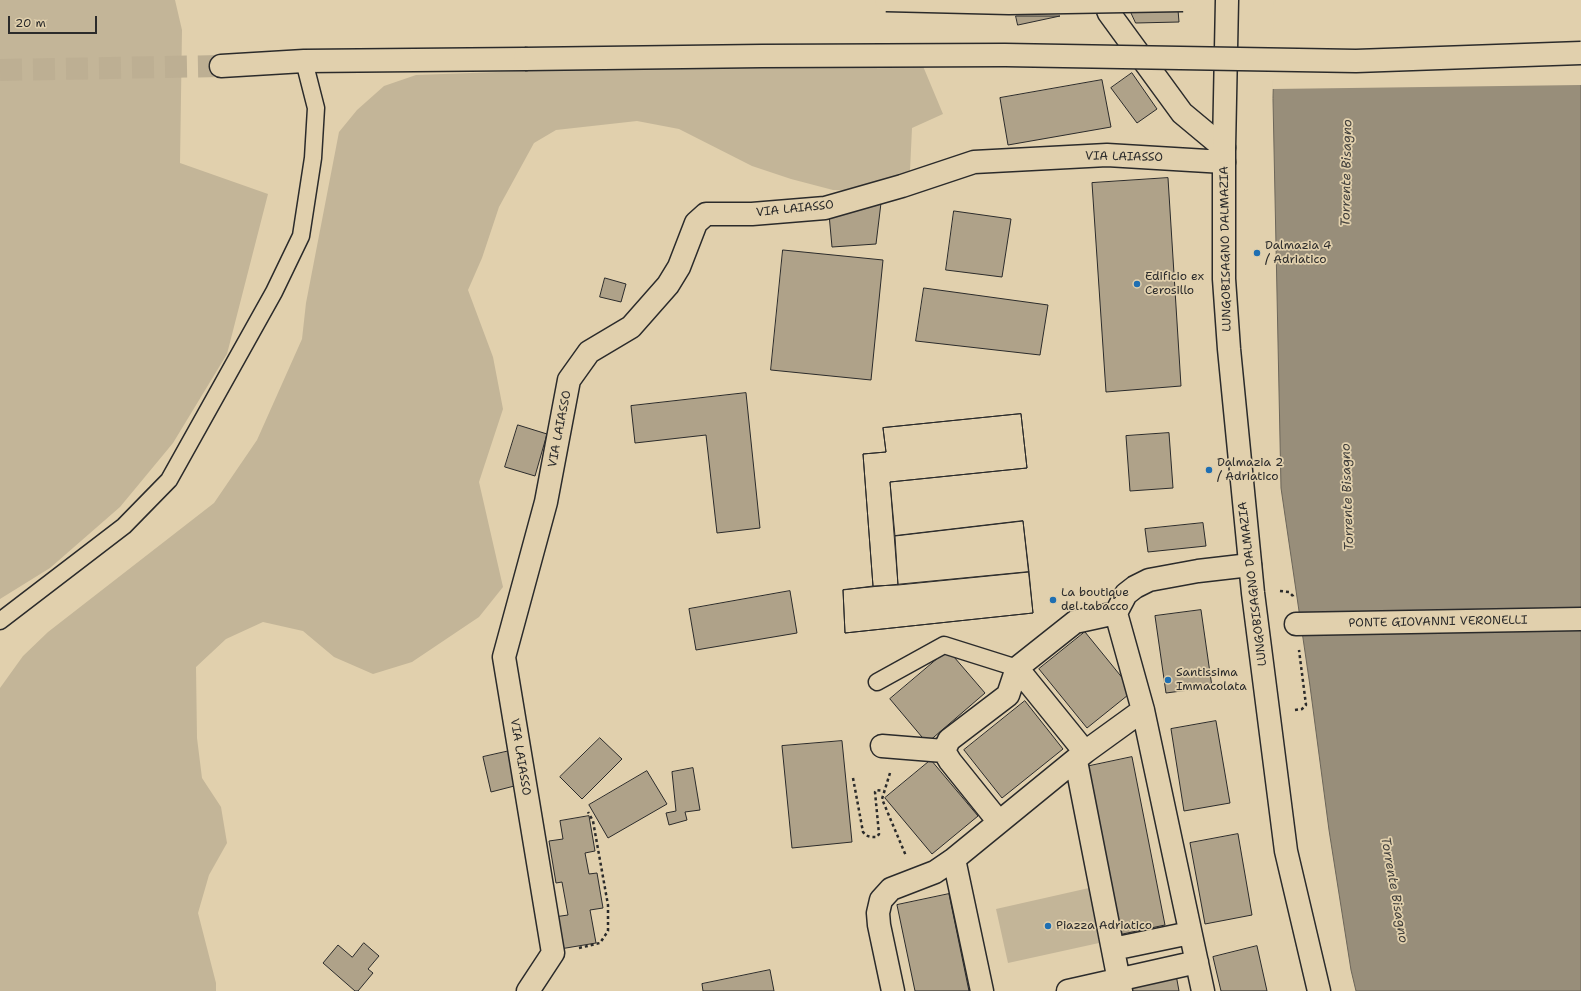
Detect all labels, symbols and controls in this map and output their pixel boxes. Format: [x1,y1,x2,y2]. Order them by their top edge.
scale bar [10,8,99,34]
text: 20 m [15,15,46,31]
water label: Torrente Bisagno [1338,119,1356,227]
street label: VIA LAIASSO [1085,149,1163,165]
street label: LUNGOBISAGNO DALMAZIA [1217,166,1235,332]
street label: VIA LAIASSO [755,198,835,220]
place label: Dalmazia 4 / Adriatico [1265,239,1331,267]
marker: Dalmazia 4 / Adriatico [1252,248,1262,258]
place label: Edificio ex Cerosillo [1145,270,1204,298]
marker: Edificio ex Cerosillo [1132,279,1142,289]
street label: VIA LAIASSO [545,389,575,469]
water label: Torrente Bisagno [1338,443,1358,551]
place label: Dalmazia 2 / Adriatico [1217,456,1283,484]
marker: Dalmazia 2 / Adriatico [1204,465,1214,475]
street label: LUNGOBISAGNO DALMAZIA [1236,501,1270,667]
place label: La boutique del tabacco [1061,586,1129,614]
marker: La boutique del tabacco [1048,595,1058,605]
street label: PONTE GIOVANNI VERONELLI [1348,613,1528,631]
place label: Santissima Immacolata [1176,666,1247,694]
marker: Santissima Immacolata [1163,675,1173,685]
street label: VIA LAIASSO [507,717,533,797]
water label: Torrente Bisagno [1377,836,1411,944]
place label: Piazza Adriatico [1056,919,1152,933]
marker: Piazza Adriatico [1043,921,1053,931]

